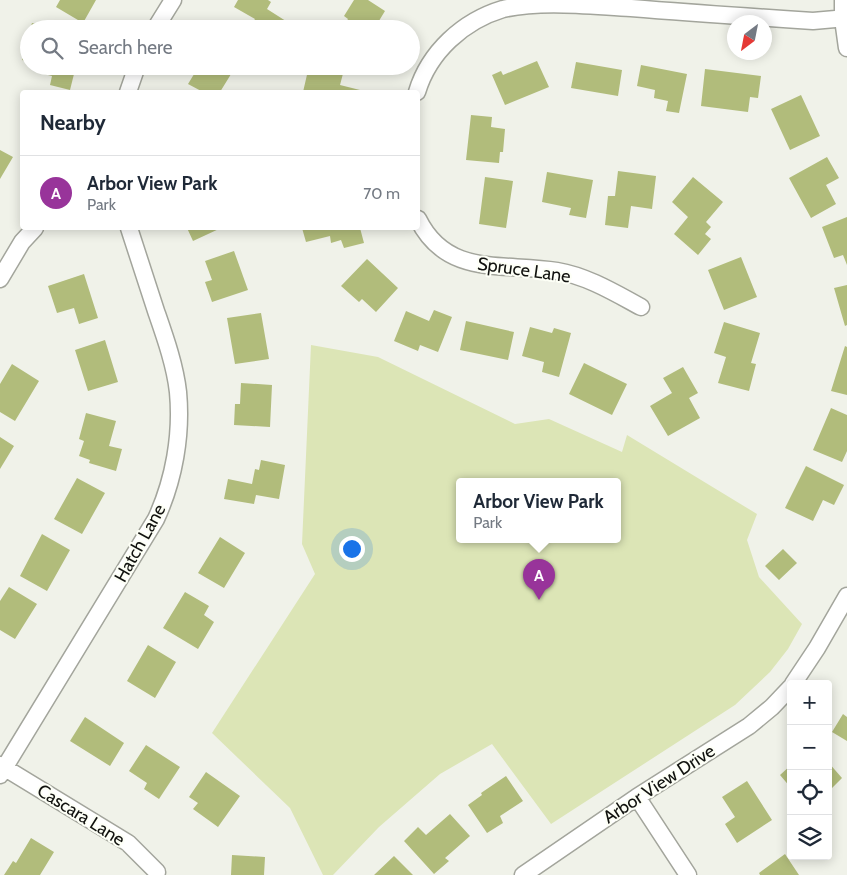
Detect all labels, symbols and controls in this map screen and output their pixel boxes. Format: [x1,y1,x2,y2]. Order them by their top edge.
north arrow [727,15,772,60]
search box [20,20,420,75]
icon: search [38,34,66,62]
text: Search here [78,36,172,59]
text: Nearby [40,110,106,135]
text: Arbor View Park [87,172,217,195]
text: A [51,184,61,203]
text: 70 m [363,184,400,203]
text: Park [87,195,116,214]
street label: Spruce Lane [476,253,572,287]
popup [456,478,621,543]
text: Arbor View Park [473,490,604,513]
street label: Hatch Lane [110,500,170,586]
text: Park [473,513,502,532]
your location [339,536,365,562]
pin: A [523,559,555,600]
map controls [787,680,832,860]
button: + [787,680,832,725]
button: − [787,725,832,770]
street label: Arbor View Drive [599,740,719,828]
button: locate [787,770,832,815]
street label: Cascara Lane [33,779,129,851]
button: layers [787,815,832,860]

